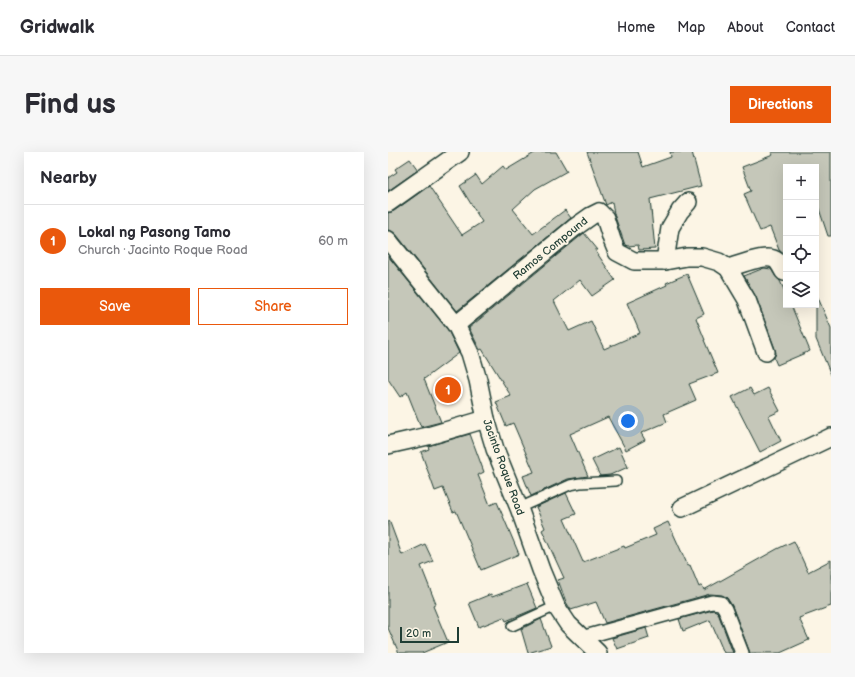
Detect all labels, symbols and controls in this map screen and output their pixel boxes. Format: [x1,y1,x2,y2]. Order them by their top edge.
text: Gridwalk [20,16,95,39]
text: Home [617,19,655,36]
text: Map [677,19,705,36]
text: About [727,19,764,36]
text: Contact [786,19,835,36]
button: Directions [730,86,831,123]
text: Find us [24,88,116,121]
map controls [783,164,819,308]
button: + [783,164,819,200]
text: Nearby [40,168,97,188]
button: − [783,200,819,236]
street label: Ramos Compound [510,214,590,282]
text: Lokal ng Pasong Tamo [78,223,231,242]
text: 1 [50,233,56,249]
text: 60 m [318,233,348,249]
button: locate [783,236,819,272]
text: Church · Jacinto Roque Road [78,242,248,258]
button: layers [783,272,819,308]
button: Save [40,288,190,325]
button: Share [198,288,348,325]
pin: 1 [435,375,461,405]
your location [618,411,638,431]
street label: Jacinto Roque Road [480,417,527,517]
scale bar [400,625,459,644]
text: 20 m [406,627,431,640]

